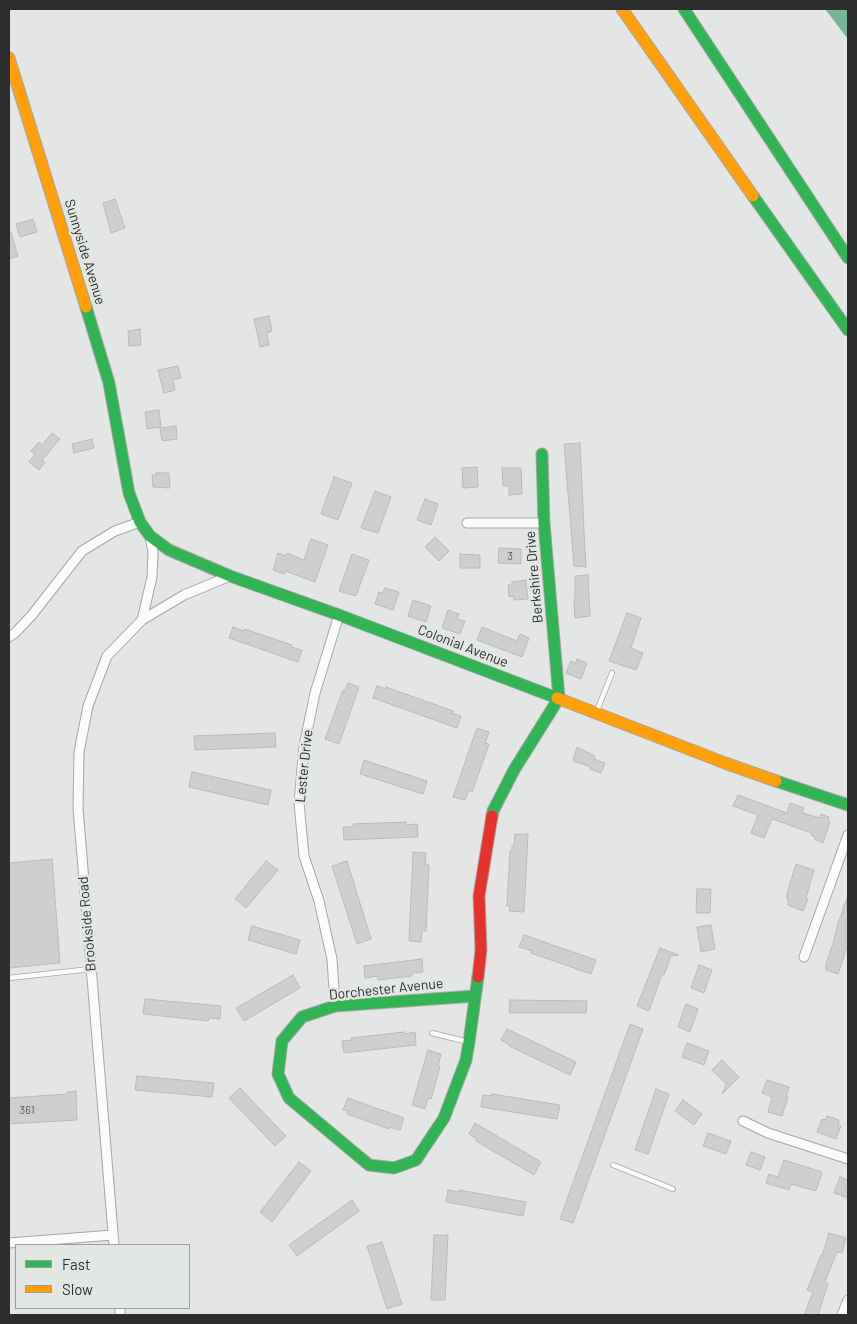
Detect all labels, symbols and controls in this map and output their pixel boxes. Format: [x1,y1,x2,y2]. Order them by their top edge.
street label: Sunnyside Avenue [61,197,109,307]
street label: Berkshire Drive [522,530,546,624]
house number: 3 [507,549,513,563]
street label: Colonial Avenue [415,621,511,671]
street label: Lester Drive [292,729,316,803]
street label: Brookside Road [74,876,100,972]
street label: Dorchester Avenue [328,975,444,1003]
house number: 361 [20,1103,34,1117]
legend [15,1244,190,1309]
text: Fast [62,1255,90,1273]
text: Slow [62,1280,93,1298]

